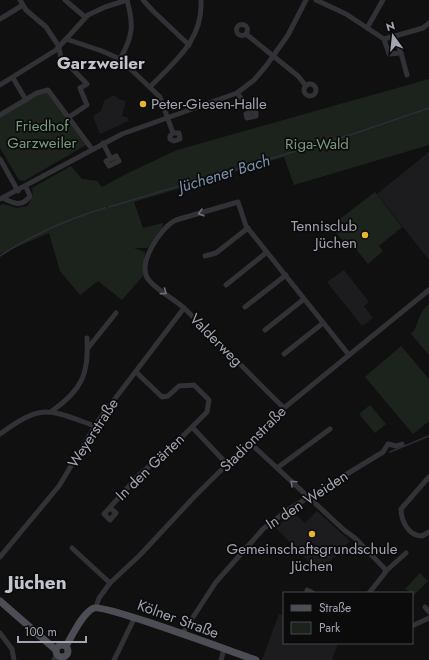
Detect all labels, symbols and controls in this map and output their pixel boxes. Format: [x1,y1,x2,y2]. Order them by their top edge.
north arrow [373,16,413,56]
text: N [384,17,397,35]
district label: Garzweiler [57,51,145,75]
place label: Peter-Giesen-Halle [151,93,267,115]
marker: Peter-Giesen-Halle [138,99,148,109]
park label: Friedhof Garzweiler [7,115,78,154]
park label: Riga-Wald [285,133,349,155]
water label: Jüchener Bach [173,149,273,199]
one-way arrow [197,208,204,217]
place label: Tennisclub Jüchen [291,215,357,254]
marker: Tennisclub Jüchen [360,230,370,240]
one-way arrow [160,288,167,295]
street label: Valderweg [184,308,248,372]
street label: Weyerstraße [62,394,124,472]
street label: Stadionstraße [215,401,291,477]
street label: In den Gärten [111,429,189,505]
street label: In den Weiden [262,465,352,535]
one-way arrow [290,480,298,488]
marker: Gemeinschaftsgrundschule Jüchen [307,529,317,539]
place label: Gemeinschaftsgrundschule Jüchen [227,538,398,577]
district label: Jüchen [3,569,67,596]
legend [283,592,413,644]
street label: Kölner Straße [134,594,222,644]
text: Straße [319,599,351,617]
scale bar [18,618,86,644]
text: Park [319,619,341,637]
text: 100 m [24,623,57,641]

